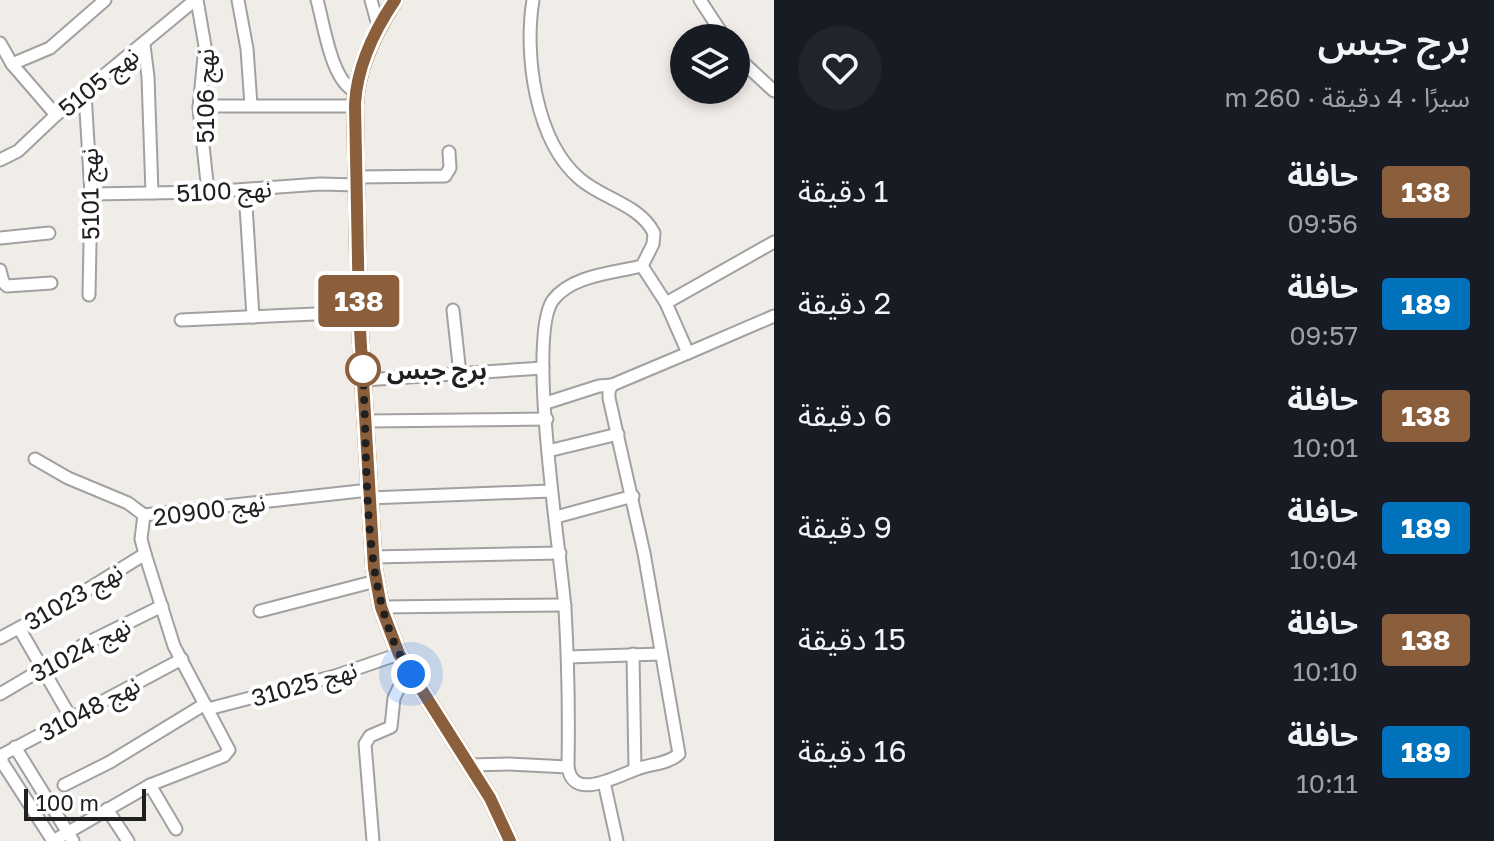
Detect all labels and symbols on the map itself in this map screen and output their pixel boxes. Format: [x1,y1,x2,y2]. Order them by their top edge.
street label: نهج 5105 [52,40,146,125]
street label: نهج 5106 [190,48,223,144]
street label: نهج 5101 [74,148,108,240]
street label: نهج 5100 [176,173,273,211]
line badge: 138 [313,275,405,327]
marker: برج جبس [346,352,380,386]
place label: برج جبس [387,355,487,388]
street label: نهج 20900 [151,487,268,535]
street label: نهج 31023 [19,556,129,639]
street label: نهج 31024 [25,611,137,691]
street label: نهج 31025 [248,654,361,716]
your location [391,654,431,694]
street label: نهج 31048 [34,669,146,750]
scale bar [24,785,146,821]

